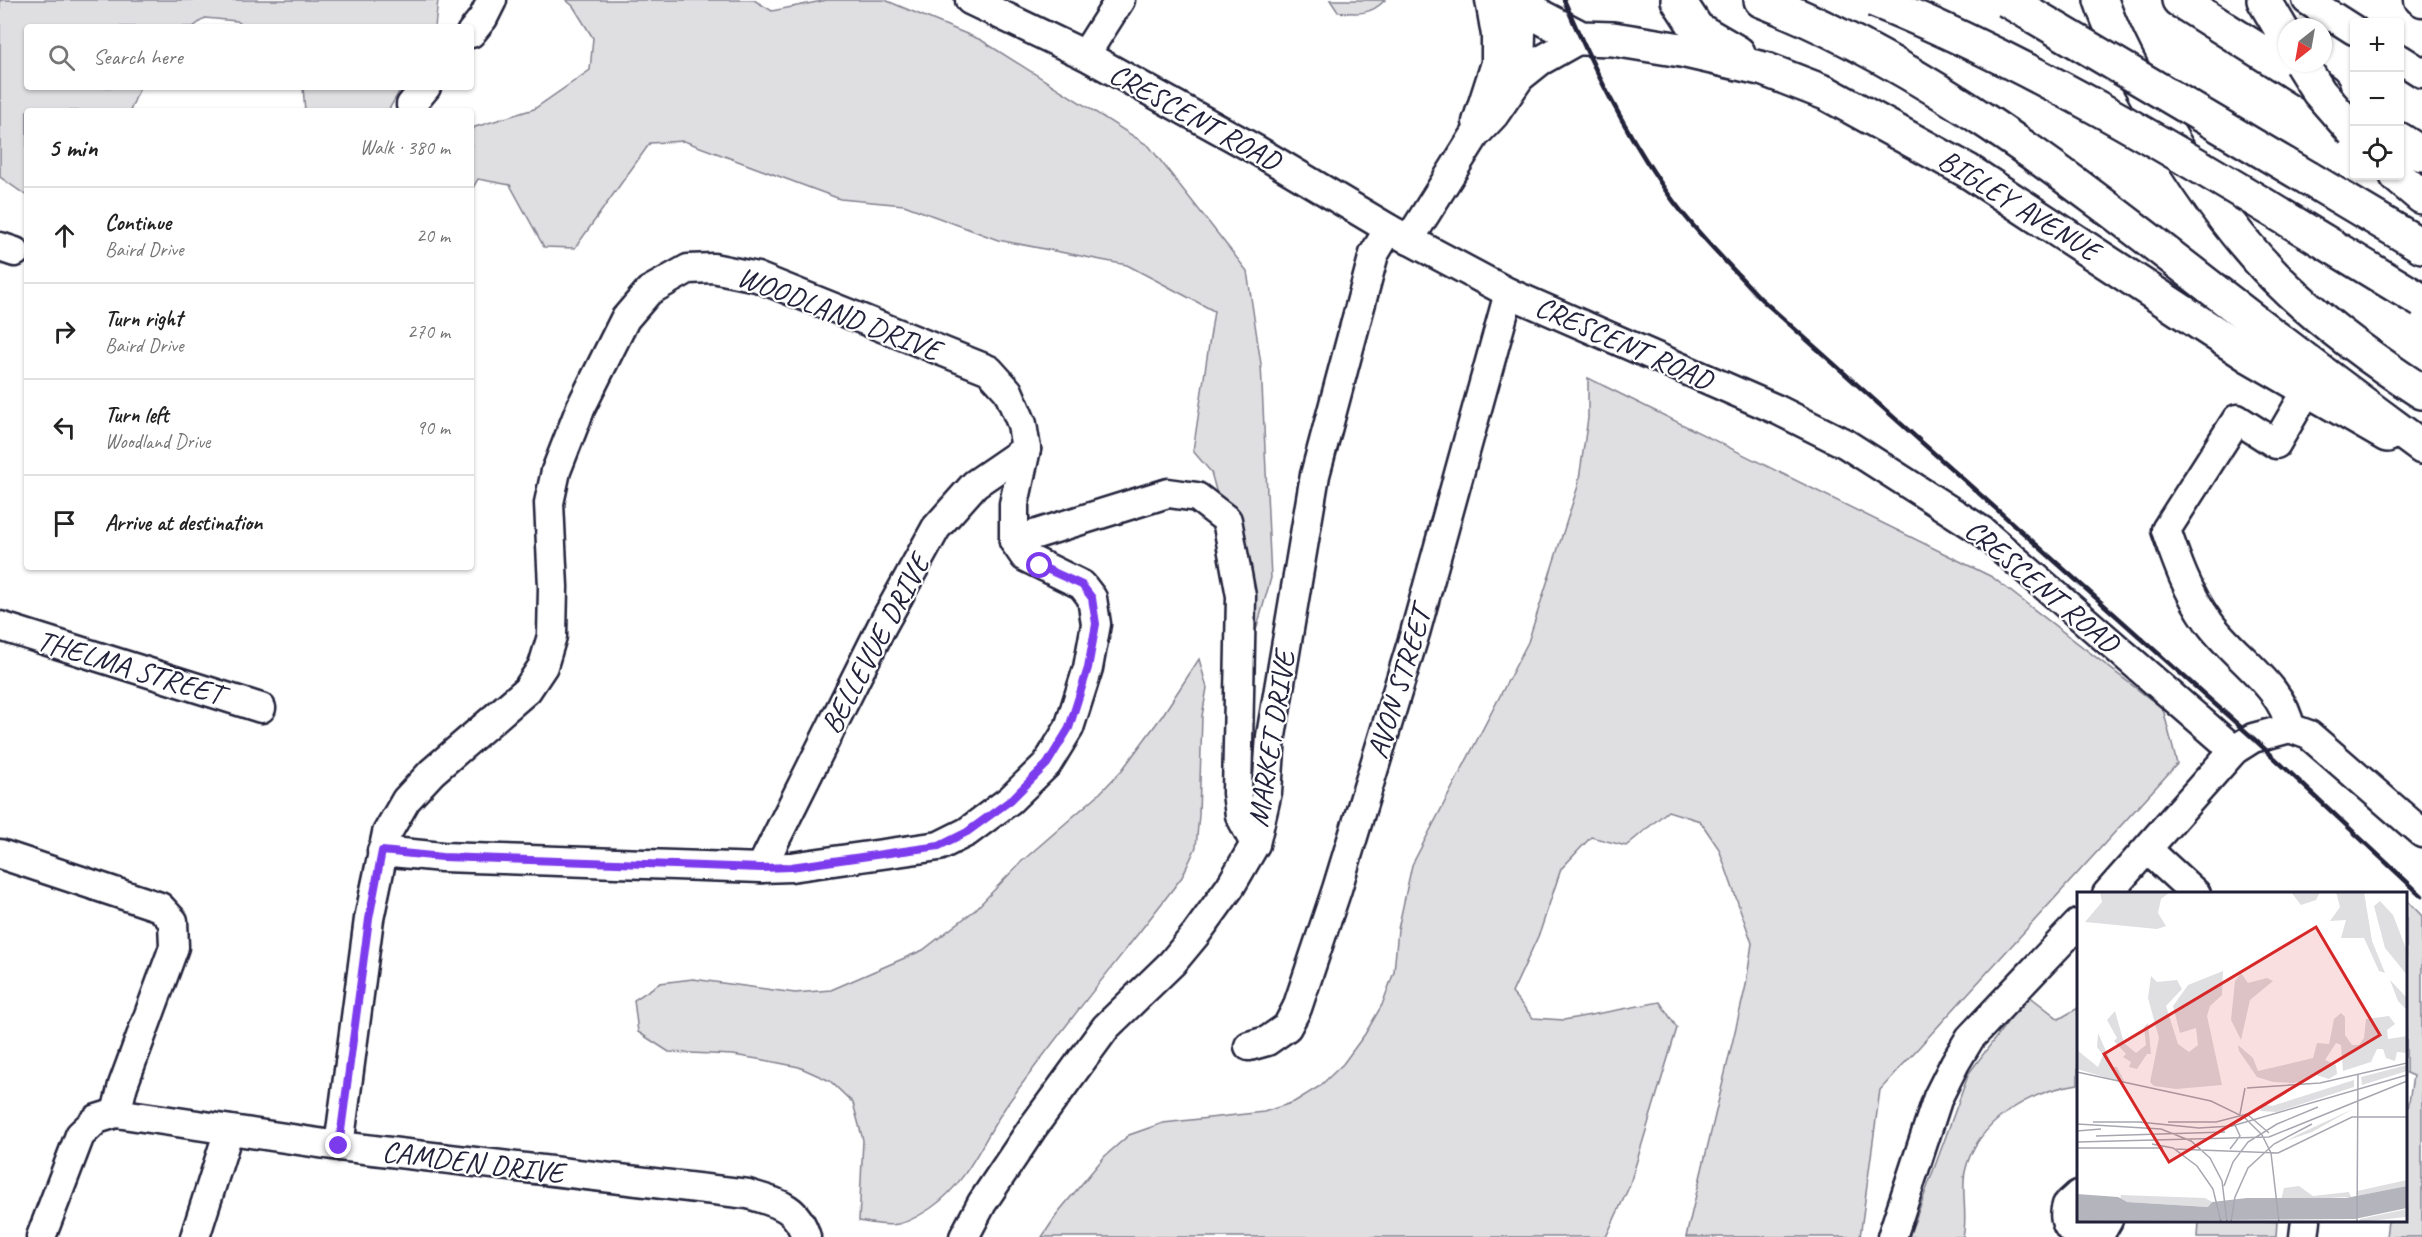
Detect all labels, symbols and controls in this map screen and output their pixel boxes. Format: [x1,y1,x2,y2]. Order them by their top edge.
north arrow [2278,18,2332,72]
map controls [2350,18,2404,180]
button: + [2350,18,2404,72]
search box [24,24,474,90]
icon: search [45,41,78,74]
text: Search here [93,43,183,71]
street label: CRESCENT ROAD [1103,54,1289,181]
button: − [2350,72,2404,126]
button: locate [2350,126,2404,180]
text: 5 min [48,131,97,164]
text: Walk · 380 m [360,135,450,160]
street label: BIGLEY AVENUE [1932,141,2109,271]
text: Continue [105,209,171,237]
icon: ahead [48,219,81,252]
text: 20 m [416,223,450,248]
text: Baird Drive [105,237,183,262]
street label: WOODLAND DRIVE [732,257,949,370]
street label: CRESCENT ROAD [1530,287,1721,400]
text: Turn right [105,305,182,333]
icon: right [48,315,81,348]
text: 270 m [407,319,450,344]
text: Baird Drive [105,333,183,358]
text: Turn left [105,401,169,429]
icon: left [48,411,81,444]
text: 90 m [416,415,450,440]
text: Woodland Drive [105,429,210,454]
icon: arrive [48,507,81,540]
text: Arrive at destination [105,509,262,537]
street label: CRESCENT ROAD [1957,510,2129,663]
street label: BELLEVUE DRIVE [812,545,940,740]
route start [1026,552,1052,578]
street label: AVON STREET [1358,596,1442,763]
street label: THELMA STREET [33,621,234,715]
street label: MARKET DRIVE [1238,645,1304,829]
inset map [2077,892,2407,1222]
route end [325,1132,351,1158]
street label: CAMDEN DRIVE [380,1132,570,1192]

